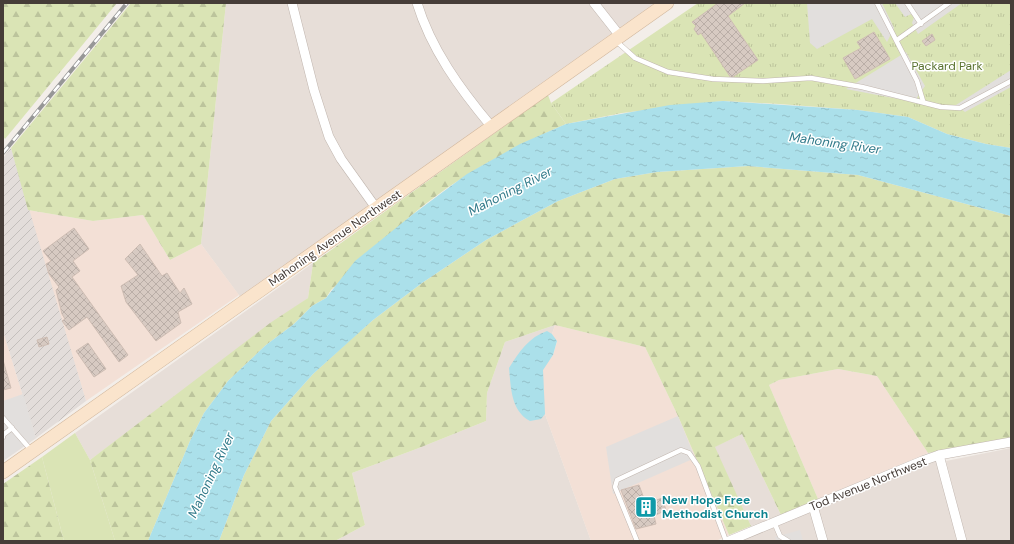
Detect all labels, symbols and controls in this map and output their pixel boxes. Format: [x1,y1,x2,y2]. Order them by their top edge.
park label: Packard Park [911,58,983,74]
water label: Mahoning River [788,128,883,158]
water label: Mahoning River [465,162,556,219]
street label: Mahoning Avenue Northwest [265,186,405,290]
water label: Mahoning River [184,429,239,520]
street label: Tod Avenue Northwest [807,453,929,515]
place label: New Hope Free Methodist Church [662,492,768,522]
building icon: New Hope Free Methodist Church [633,494,659,520]

